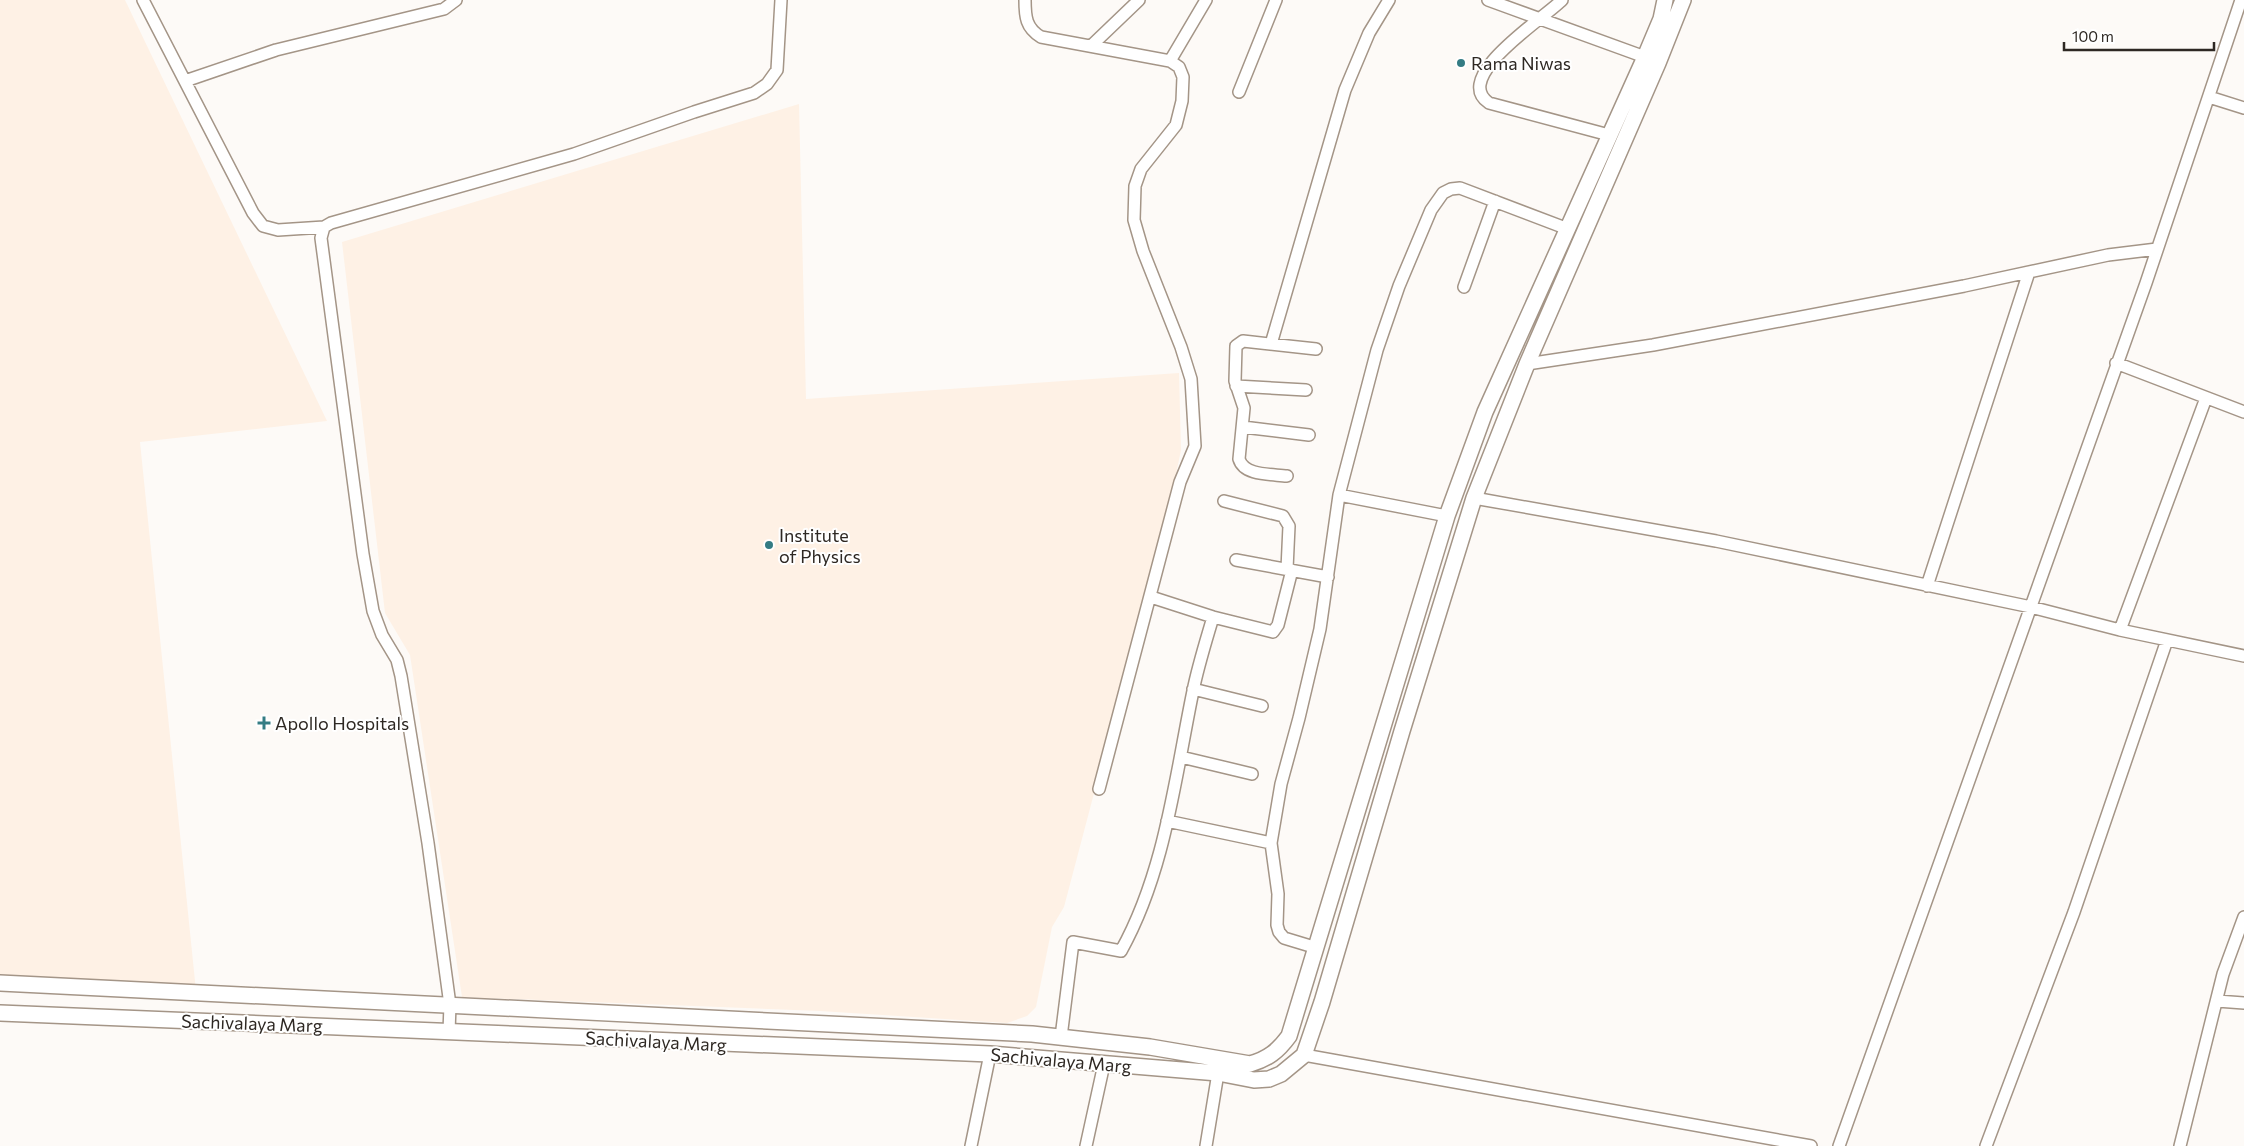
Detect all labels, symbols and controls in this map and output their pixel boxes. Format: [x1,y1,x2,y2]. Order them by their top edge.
scale bar [2064,20,2214,52]
text: 100 m [2072,27,2114,45]
place label: Rama Niwas [1471,52,1571,74]
marker: Rama Niwas [1455,57,1467,69]
place label: Institute of Physics [779,524,861,567]
marker: Institute of Physics [763,539,775,551]
place label: Apollo Hospitals [275,712,409,734]
marker: Apollo Hospitals [257,716,271,730]
street label: Sachivalaya Marg [181,1010,323,1036]
street label: Sachivalaya Marg [585,1026,727,1056]
street label: Sachivalaya Marg [990,1043,1133,1077]

